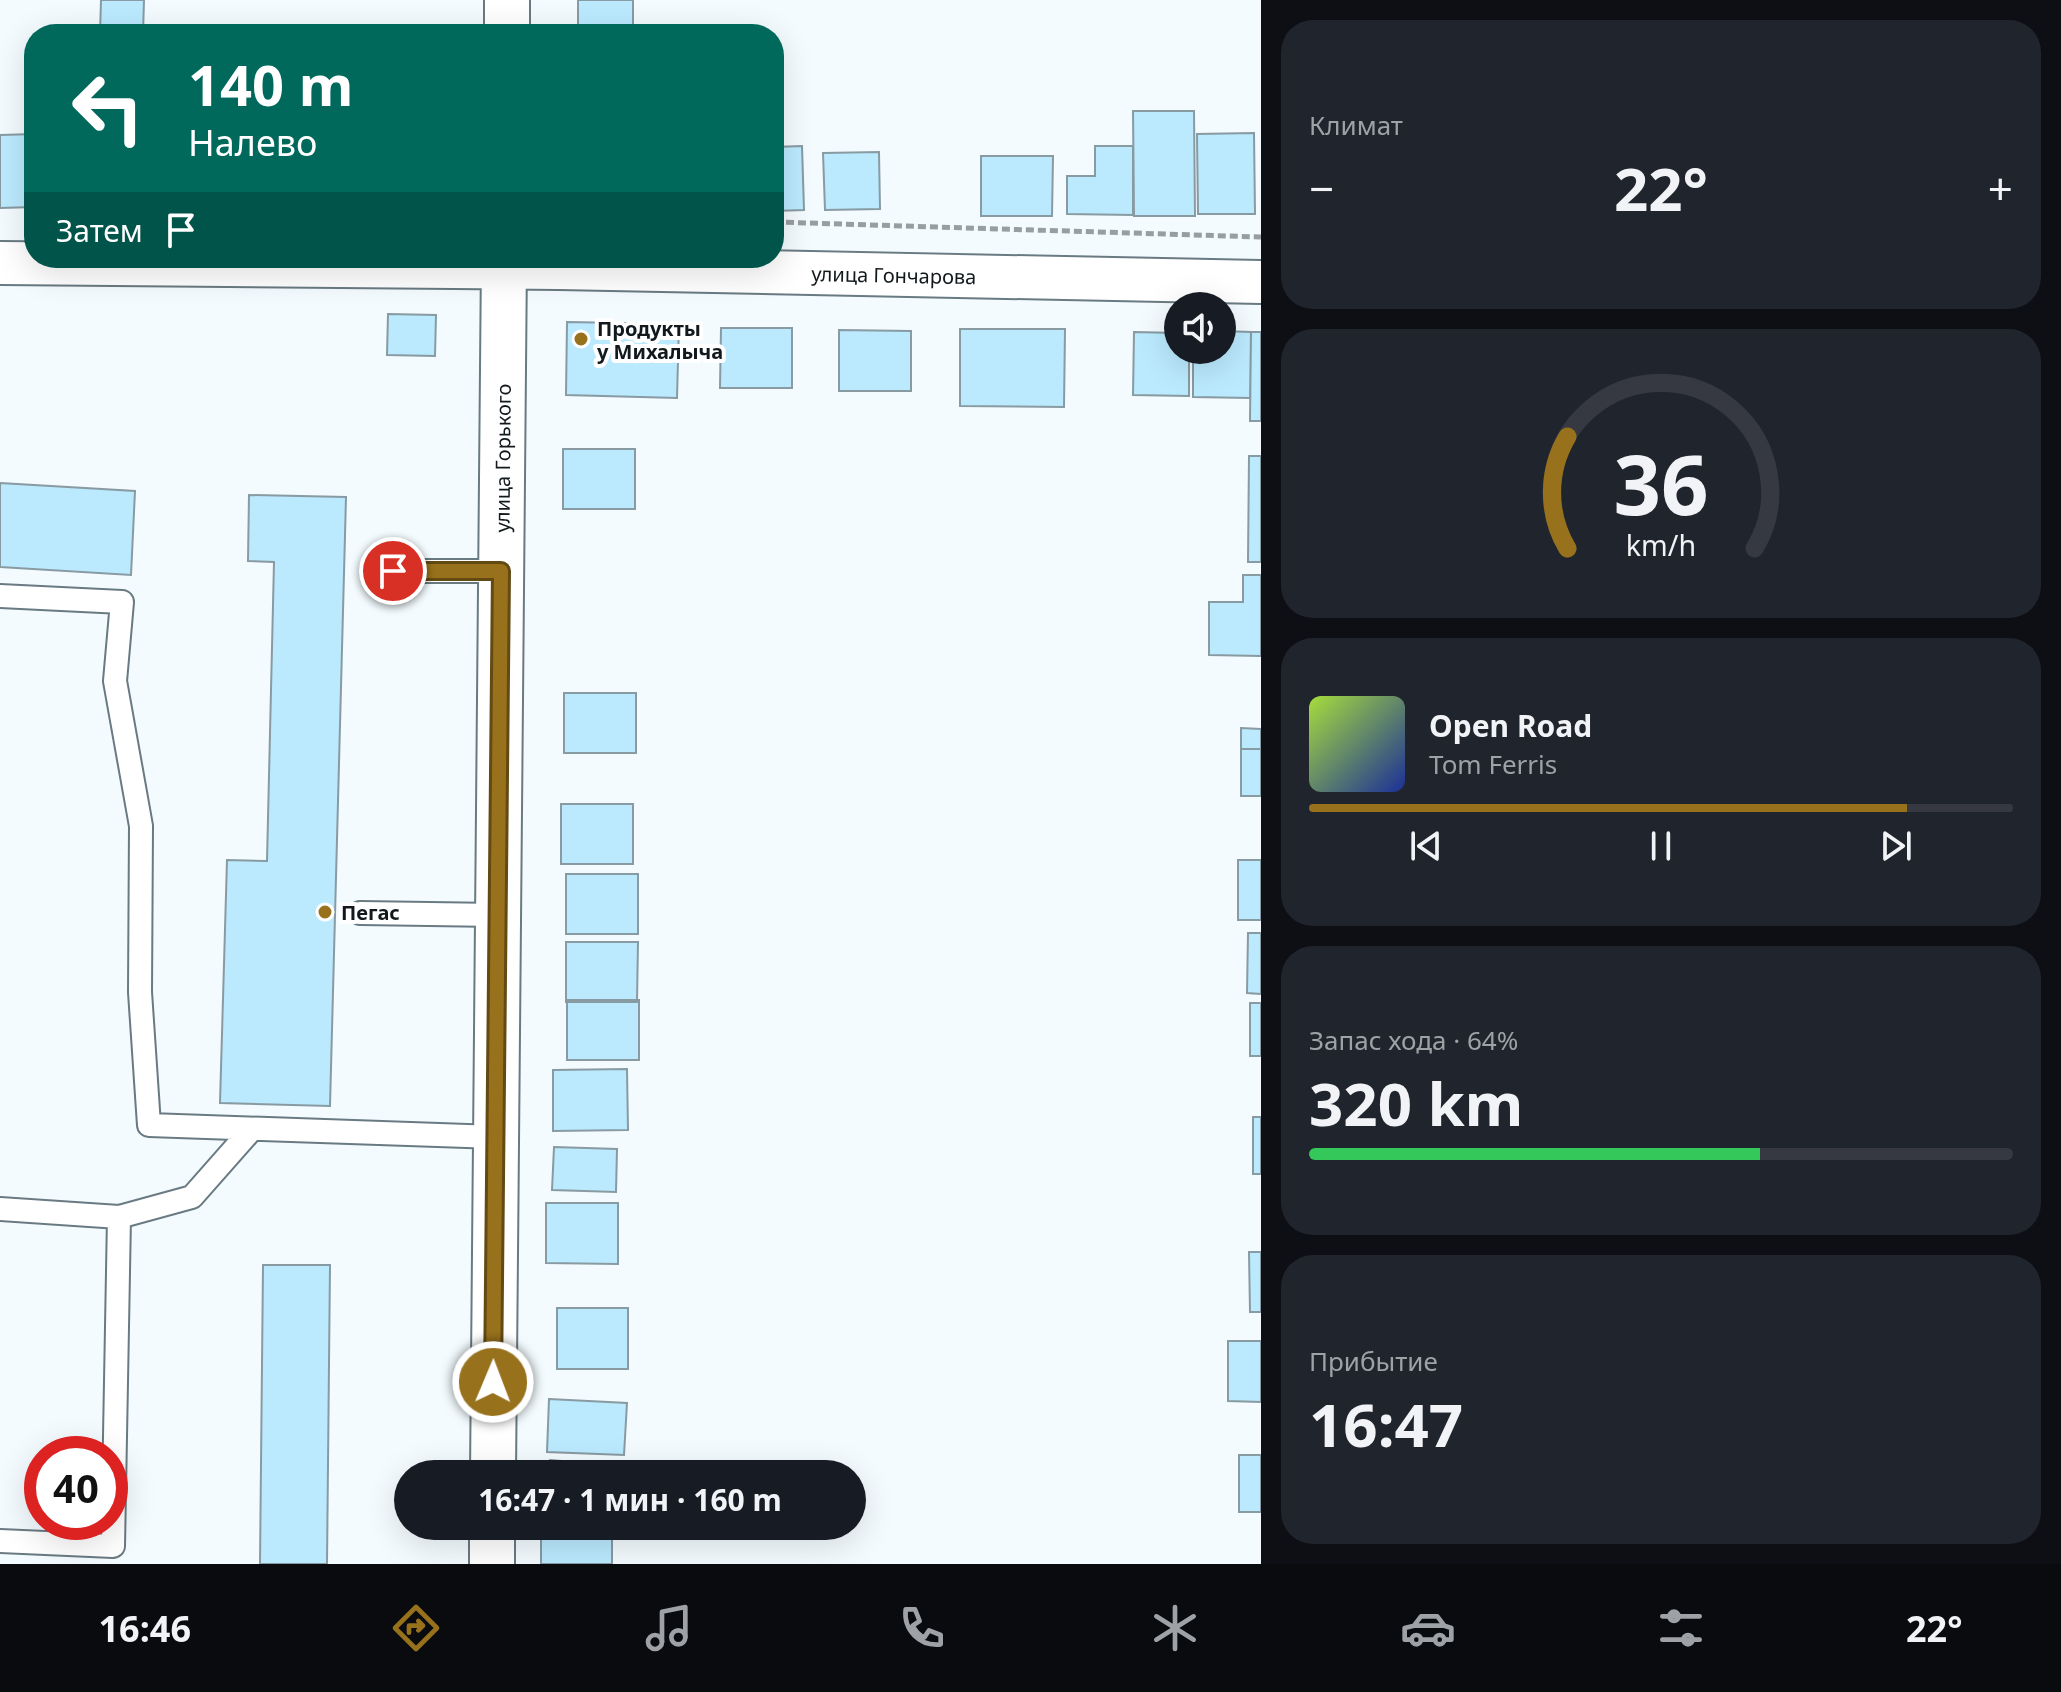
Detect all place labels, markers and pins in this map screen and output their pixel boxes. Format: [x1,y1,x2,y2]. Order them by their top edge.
place label: Продукты у Михалыча [596,315,723,365]
marker: Продукты у Михалыча [572,330,590,348]
pin [359,537,427,605]
place label: Пегас [341,899,400,926]
marker: Пегас [316,903,334,921]

